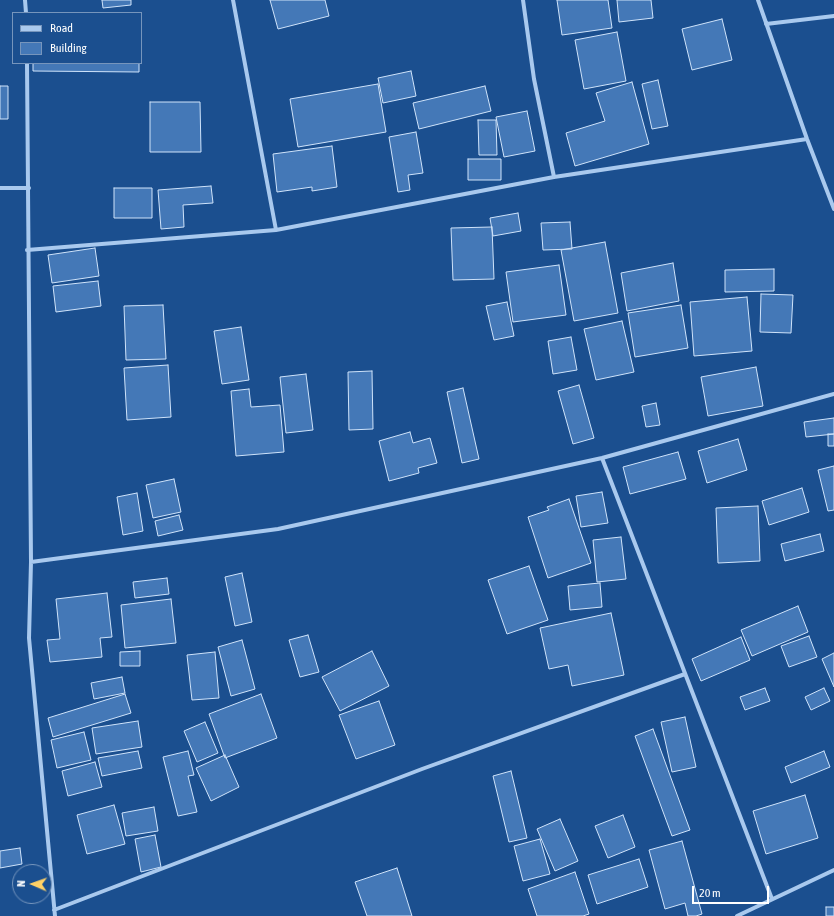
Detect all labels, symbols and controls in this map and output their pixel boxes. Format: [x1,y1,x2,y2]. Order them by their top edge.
legend [12,12,142,64]
text: Road [50,21,73,35]
text: Building [50,41,87,55]
north arrow [12,864,52,904]
scale bar [694,878,771,904]
text: N [15,880,27,887]
text: 20 m [699,886,721,900]

